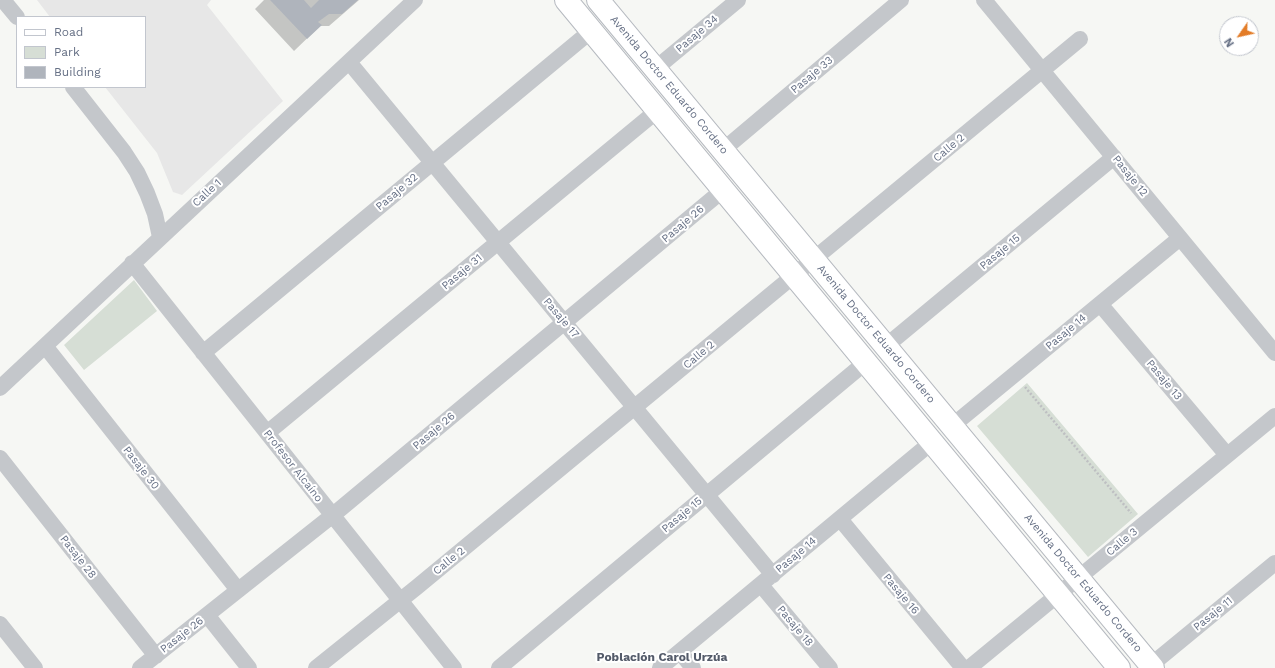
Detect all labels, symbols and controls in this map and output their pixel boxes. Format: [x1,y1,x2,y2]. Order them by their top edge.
street label: Avenida Doctor Eduardo Cordero [607,13,731,157]
street label: Pasaje 34 [673,13,721,55]
legend [16,16,146,88]
north arrow [1219,16,1259,56]
text: Road [54,25,83,39]
text: N [1222,35,1237,49]
text: Park [54,45,80,59]
street label: Pasaje 33 [788,54,836,96]
text: Building [54,65,101,79]
street label: Calle 2 [931,131,967,165]
street label: Pasaje 12 [1110,153,1150,199]
street label: Pasaje 32 [373,171,421,213]
street label: Calle 1 [190,176,224,210]
street label: Pasaje 26 [659,203,707,245]
street label: Pasaje 15 [977,231,1023,273]
street label: Pasaje 31 [439,251,485,293]
street label: Avenida Doctor Eduardo Cordero [814,262,938,406]
street label: Pasaje 17 [540,295,582,341]
street label: Pasaje 14 [1043,311,1089,353]
street label: Calle 2 [681,338,717,372]
street label: Pasaje 13 [1143,357,1185,403]
street label: Pasaje 26 [410,410,458,452]
street label: Profesor Alcaíno [261,427,325,505]
street label: Pasaje 30 [120,444,162,492]
street label: Pasaje 15 [659,494,705,536]
street label: Avenida Doctor Eduardo Cordero [1021,511,1145,655]
street label: Calle 3 [1104,525,1140,559]
street label: Pasaje 28 [57,533,99,581]
street label: Pasaje 14 [773,534,819,576]
street label: Calle 2 [430,544,468,578]
street label: Pasaje 16 [880,571,922,617]
street label: Pasaje 11 [1191,594,1235,634]
street label: Pasaje 18 [774,603,816,649]
street label: Pasaje 26 [158,614,206,656]
district label: Población Carol Urzúa [597,650,727,664]

